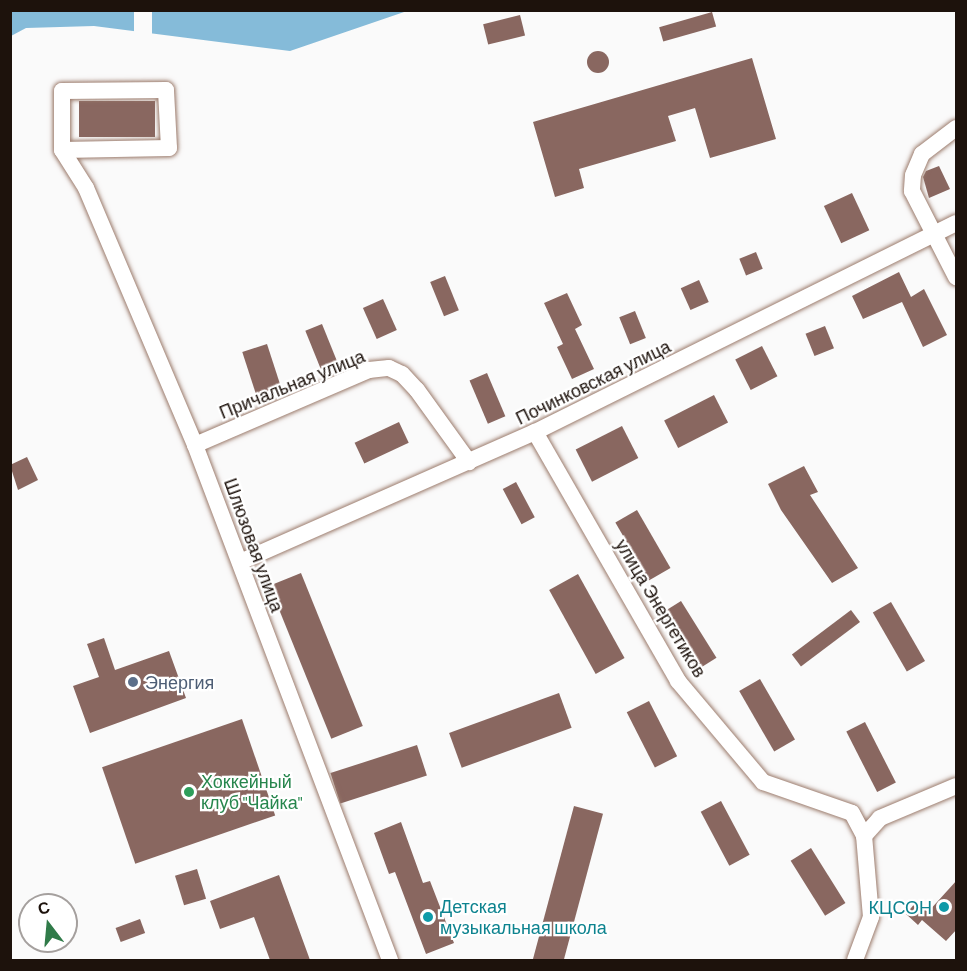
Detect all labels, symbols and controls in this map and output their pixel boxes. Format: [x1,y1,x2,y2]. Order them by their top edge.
street label: Починковская улица [512,335,674,429]
street label: Причальная улица [216,345,368,423]
street label: Шлюзовая улица [220,475,288,615]
street label: улица Энергетиков [611,535,711,681]
place label: Энергия [145,671,214,693]
marker: Энергия [126,675,140,689]
place label: Хоккейный клуб "Чайка" [201,771,303,814]
marker: Хоккейный клуб "Чайка" [182,785,196,799]
north arrow [18,893,78,953]
text: С [35,896,52,918]
place label: Детская музыкальная школа [440,896,607,938]
place label: КЦСОН [869,896,932,918]
marker: КЦСОН [937,900,951,914]
marker: Детская музыкальная школа [421,910,435,924]

